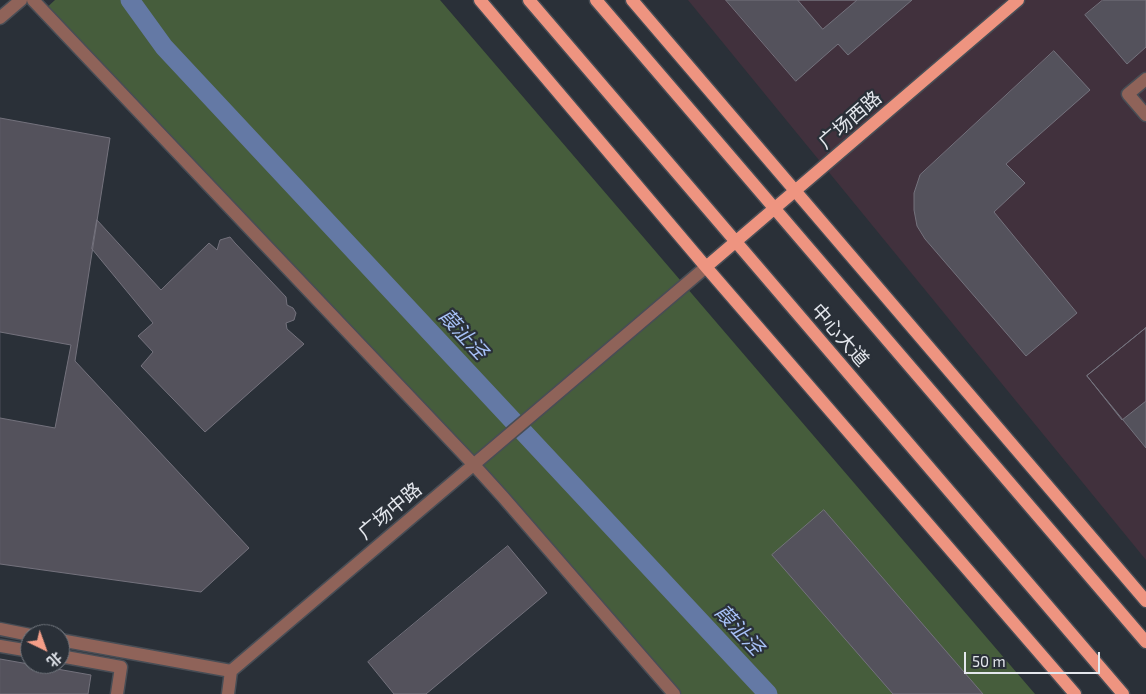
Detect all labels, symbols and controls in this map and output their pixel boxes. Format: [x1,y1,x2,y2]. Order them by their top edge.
street label: 广场西路 [814,86,886,154]
street label: 中心大道 [806,299,874,371]
water label: 葭沚泾 [434,304,492,364]
street label: 广场中路 [354,478,426,544]
water label: 葭沚泾 [710,600,768,660]
north arrow [20,624,70,674]
scale bar [966,642,1102,674]
text: 北 [44,649,66,671]
text: 50 m [972,652,1006,670]

